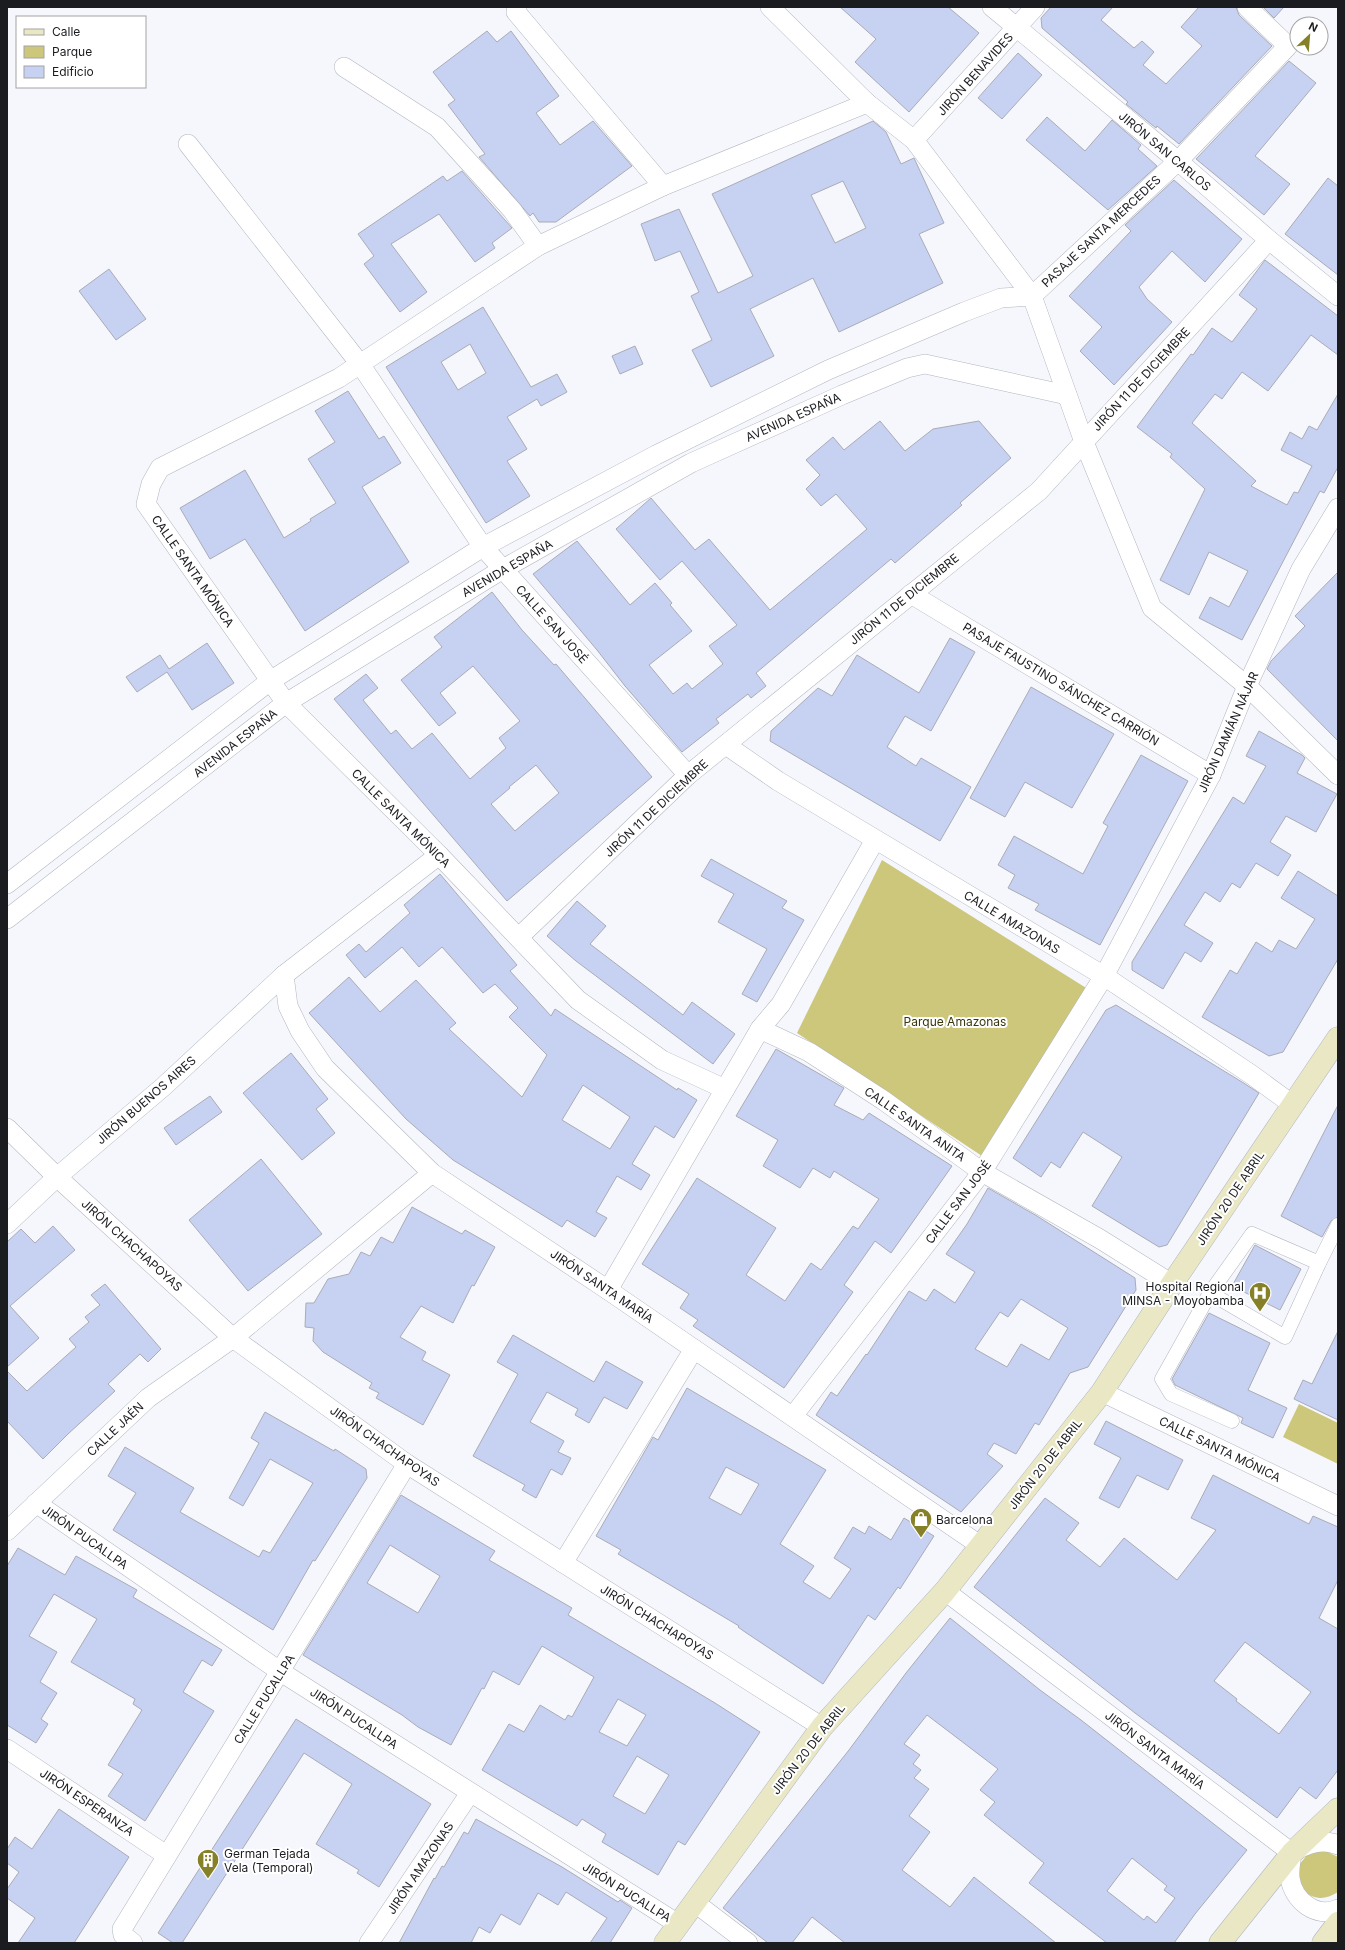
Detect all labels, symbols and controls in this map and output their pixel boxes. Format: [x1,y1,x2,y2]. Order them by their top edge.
legend [16,16,146,88]
north arrow [1289,16,1329,56]
text: N [1307,19,1320,35]
text: Calle [52,24,80,39]
street label: JIRÓN BENAVIDES [934,29,1016,118]
text: Parque [52,44,92,59]
text: Edificio [52,64,94,79]
street label: JIRÓN SAN CARLOS [1116,108,1214,194]
street label: PASAJE SANTA MERCEDES [1038,172,1164,290]
street label: JIRÓN 11 DE DICIEMBRE [1089,324,1193,434]
street label: AVENIDA ESPAÑA [743,389,843,445]
street label: CALLE SANTA MÓNICA [149,512,237,630]
street label: AVENIDA ESPAÑA [459,536,555,600]
street label: JIRÓN 11 DE DICIEMBRE [846,550,962,648]
street label: CALLE SAN JOSÉ [513,582,591,666]
street label: PASAJE FAUSTINO SÁNCHEZ CARRIÓN [960,619,1162,749]
street label: JIRÓN DAMIÁN NÁJAR [1195,669,1262,795]
street label: AVENIDA ESPAÑA [190,706,280,780]
street label: JIRÓN 11 DE DICIEMBRE [601,756,711,860]
street label: CALLE SANTA MÓNICA [349,766,453,870]
street label: CALLE AMAZONAS [961,887,1063,957]
park label: Parque Amazonas [904,1014,1006,1029]
street label: JIRÓN BUENOS AIRES [93,1053,199,1147]
street label: CALLE SANTA ANITA [862,1083,968,1165]
street label: JIRÓN 20 DE ABRIL [1193,1148,1267,1248]
street label: CALLE SAN JOSÉ [922,1157,994,1247]
street label: JIRÓN CHACHAPOYAS [78,1196,186,1294]
street label: JIRÓN SANTA MARÍA [548,1246,656,1326]
place label: Hospital Regional MINSA - Moyobamba [1122,1279,1244,1308]
hospital icon: Hospital Regional MINSA - Moyobamba [1247,1280,1273,1313]
street label: CALLE JAÉN [84,1399,146,1459]
street label: JIRÓN CHACHAPOYAS [327,1402,443,1490]
street label: CALLE SANTA MÓNICA [1157,1413,1283,1485]
street label: JIRÓN 20 DE ABRIL [1005,1416,1085,1512]
street label: JIRÓN PUCALLPA [39,1502,131,1572]
shop icon: Barcelona [908,1506,934,1539]
place label: Barcelona [936,1512,993,1527]
street label: JIRÓN CHACHAPOYAS [598,1581,717,1663]
street label: CALLE PUCALLPA [230,1651,298,1747]
street label: JIRÓN PUCALLPA [307,1684,401,1752]
street label: JIRÓN 20 DE ABRIL [768,1701,848,1797]
street label: JIRÓN SANTA MARÍA [1102,1708,1208,1792]
street label: JIRÓN ESPERANZA [37,1765,137,1839]
street label: JIRÓN AMAZONAS [384,1819,457,1917]
place label: German Tejada Vela (Temporal) [224,1846,313,1875]
building icon: German Tejada Vela (Temporal) [195,1847,221,1880]
street label: JIRÓN PUCALLPA [580,1859,674,1925]

